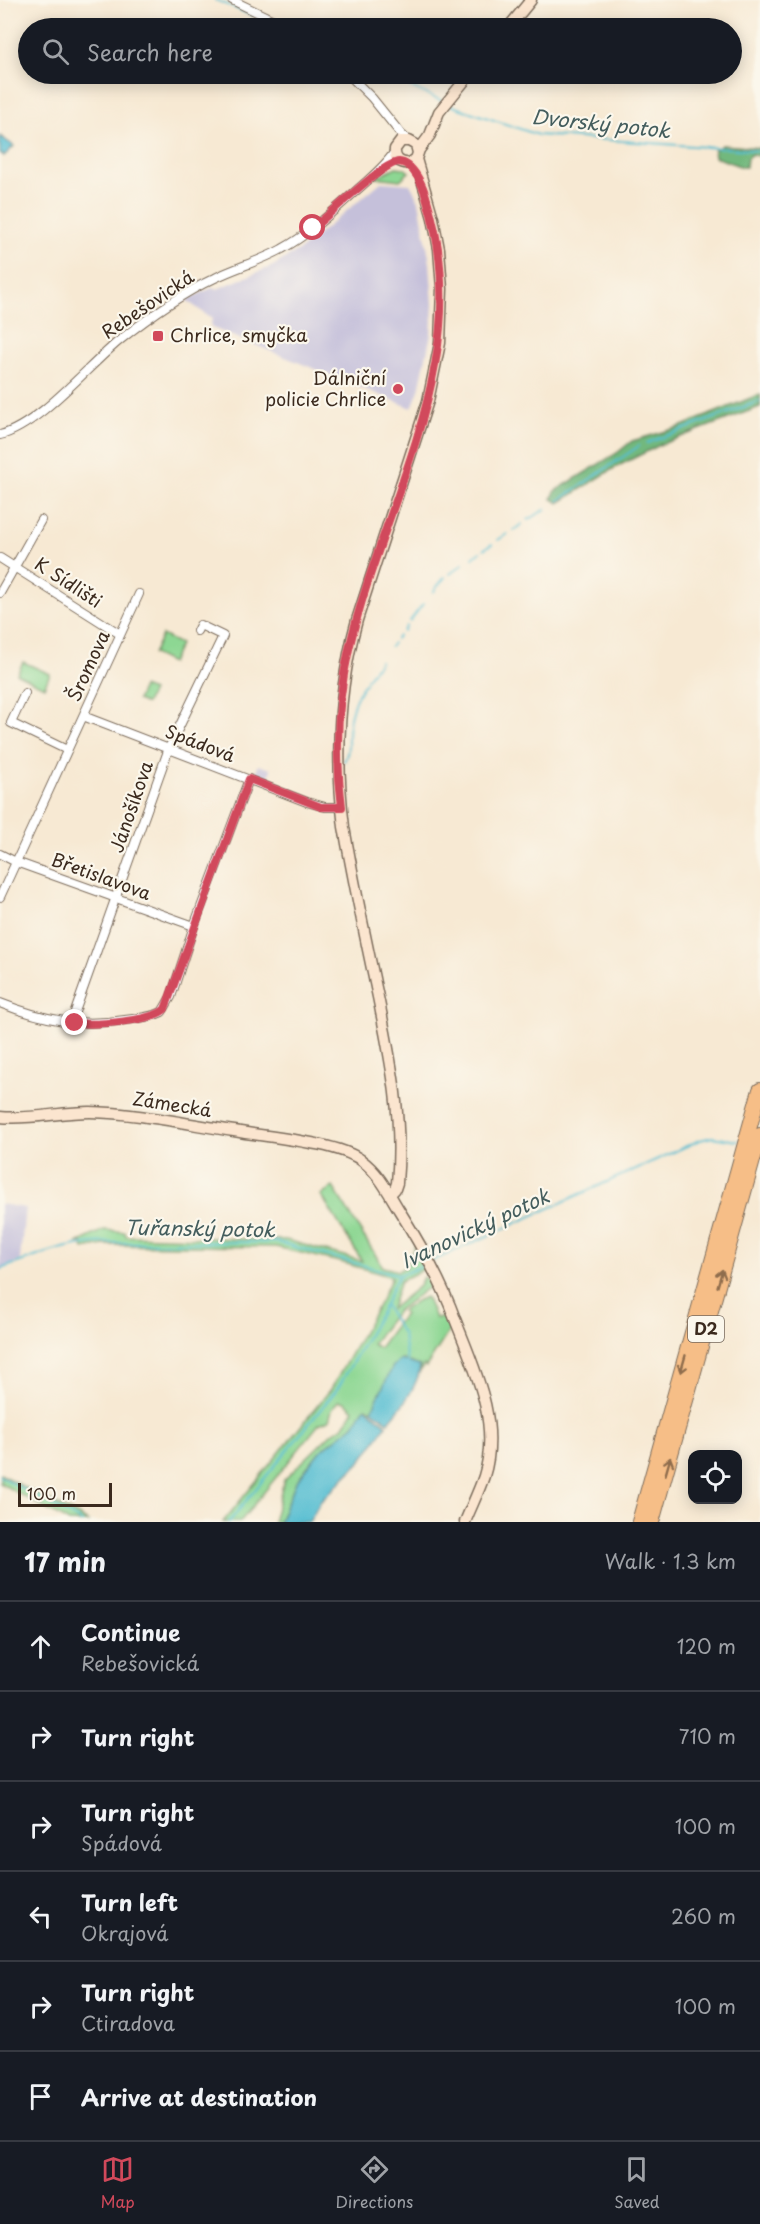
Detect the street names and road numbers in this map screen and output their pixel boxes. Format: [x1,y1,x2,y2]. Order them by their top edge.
street label: Rebešovická [96,262,199,345]
street label: K Sídlišti [30,550,108,614]
street label: Šromova [59,625,116,705]
street label: Spádová [162,717,239,768]
street label: Jánošíkova [102,757,159,856]
street label: Břetislavova [48,845,155,906]
street label: Zámecká [131,1084,214,1123]
road number: D2 [688,1316,724,1342]

